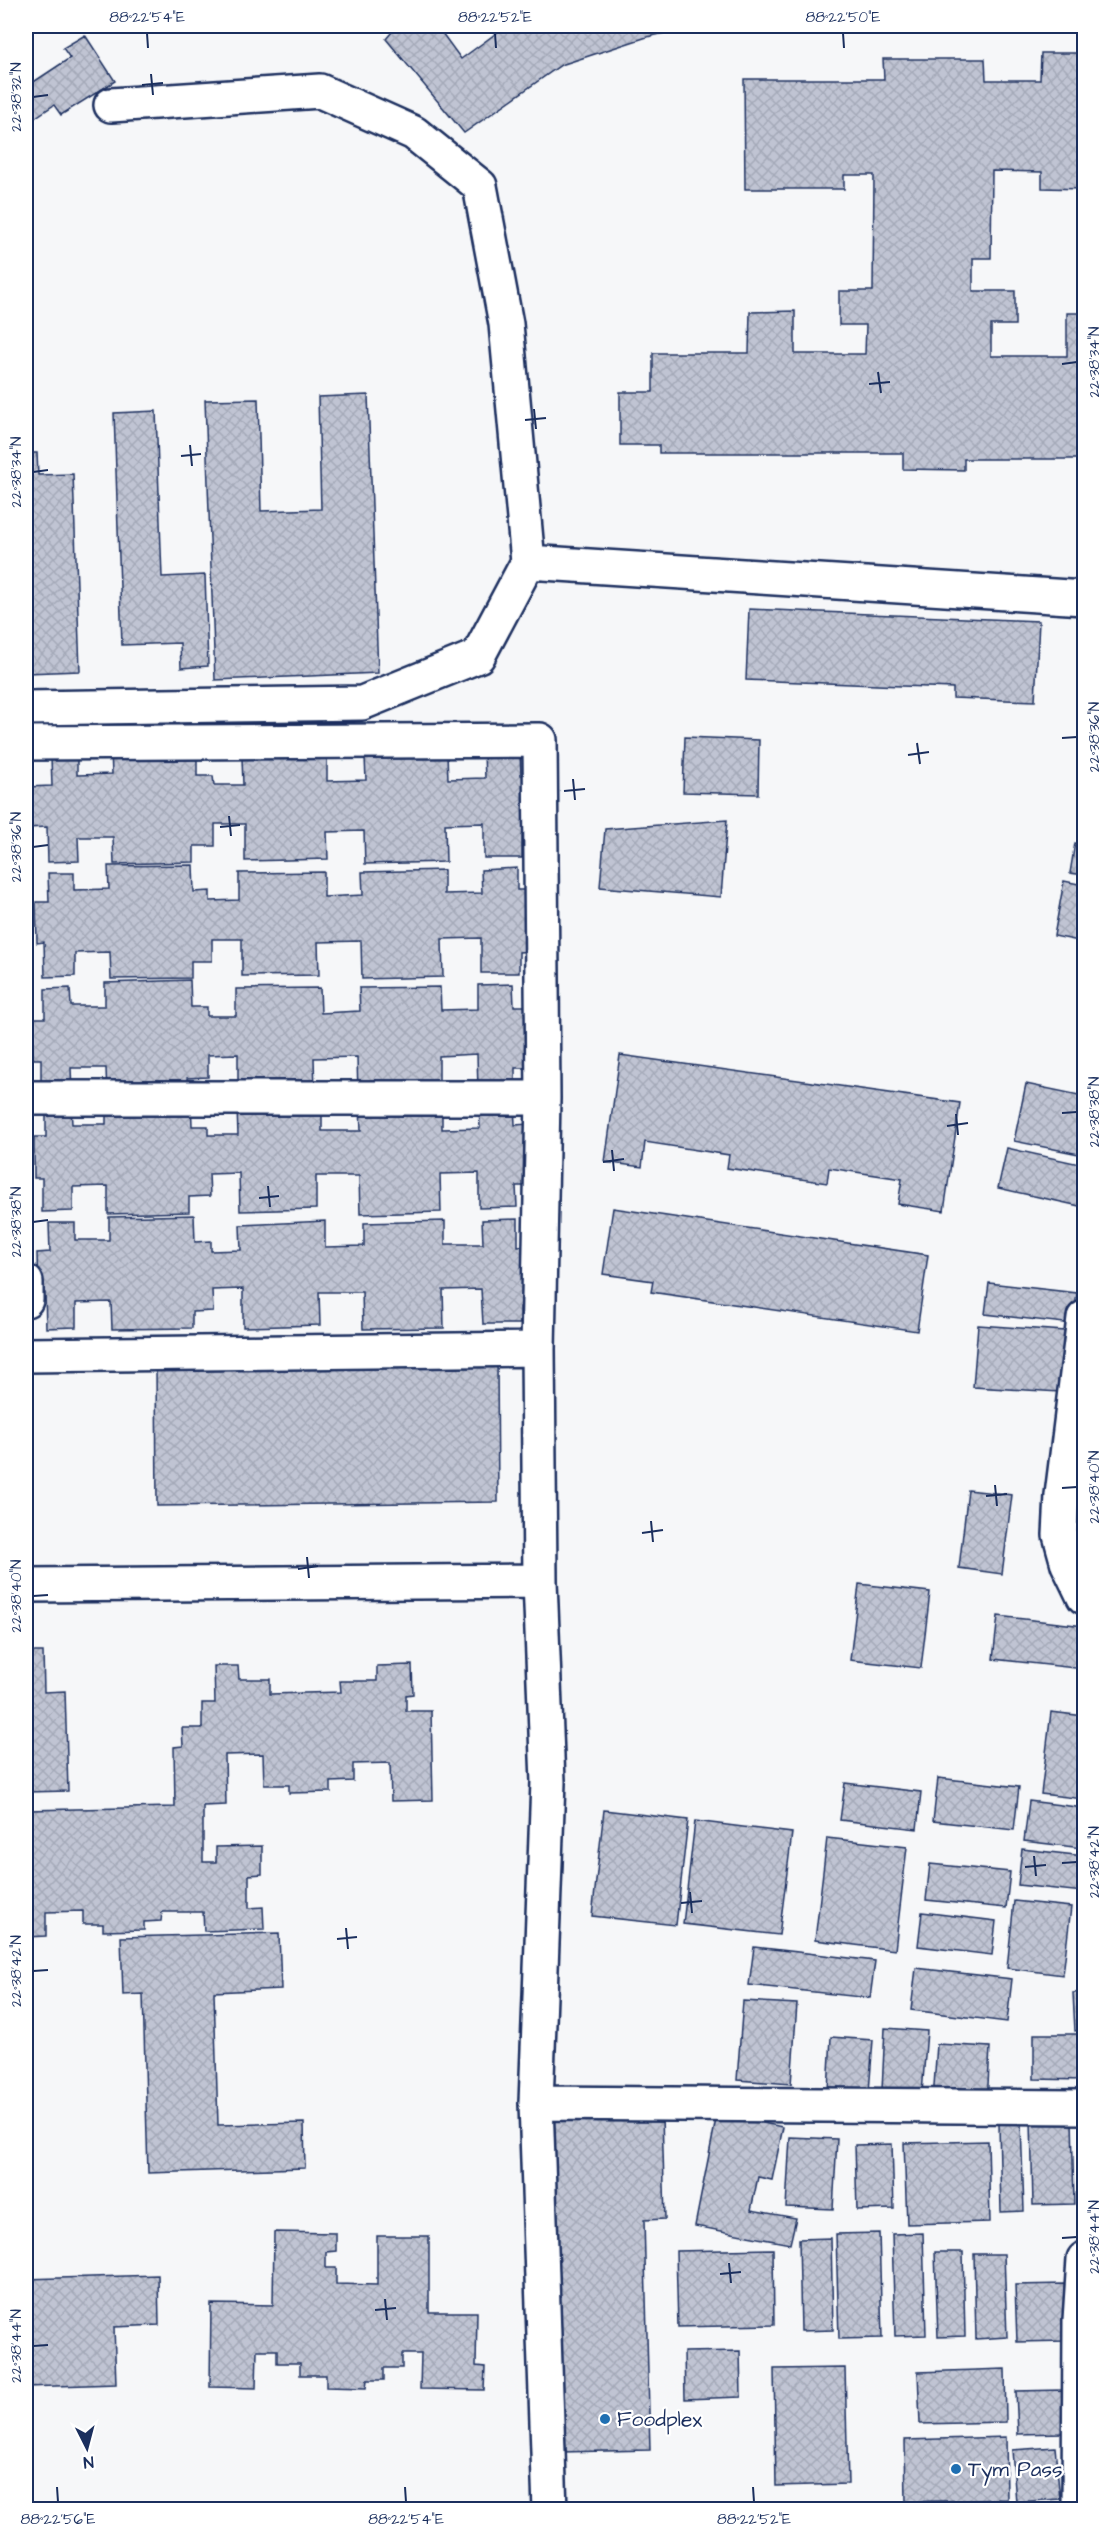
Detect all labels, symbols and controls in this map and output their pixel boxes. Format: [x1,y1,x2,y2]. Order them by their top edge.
text: 88°22'54"E [109,7,185,28]
text: 88°22'52"E [458,7,532,28]
text: 88°22'50"E [806,7,881,28]
text: 22°38'32"N [6,62,27,132]
text: 22°38'34"N [1084,326,1105,398]
text: 22°38'34"N [6,436,27,508]
text: 22°38'36"N [1084,702,1105,772]
text: 22°38'36"N [6,812,27,882]
text: 22°38'38"N [1084,1077,1105,1147]
text: 22°38'38"N [6,1187,27,1257]
text: 22°38'40"N [1084,1451,1105,1523]
text: 22°38'40"N [6,1560,27,1632]
text: 22°38'42"N [1084,1826,1105,1898]
text: 22°38'42"N [6,1935,27,2007]
text: 22°38'44"N [1084,2200,1105,2274]
text: 22°38'44"N [6,2309,27,2383]
place label: Foodplex [617,2405,702,2435]
marker: Foodplex [598,2412,612,2426]
north arrow [57,2418,117,2478]
text: N [82,2450,95,2473]
place label: Tym Pass [968,2455,1063,2486]
marker: Tym Pass [949,2462,963,2476]
text: 88°22'56"E [21,2509,96,2530]
text: 88°22'54"E [368,2509,444,2530]
text: 88°22'52"E [717,2509,791,2530]

